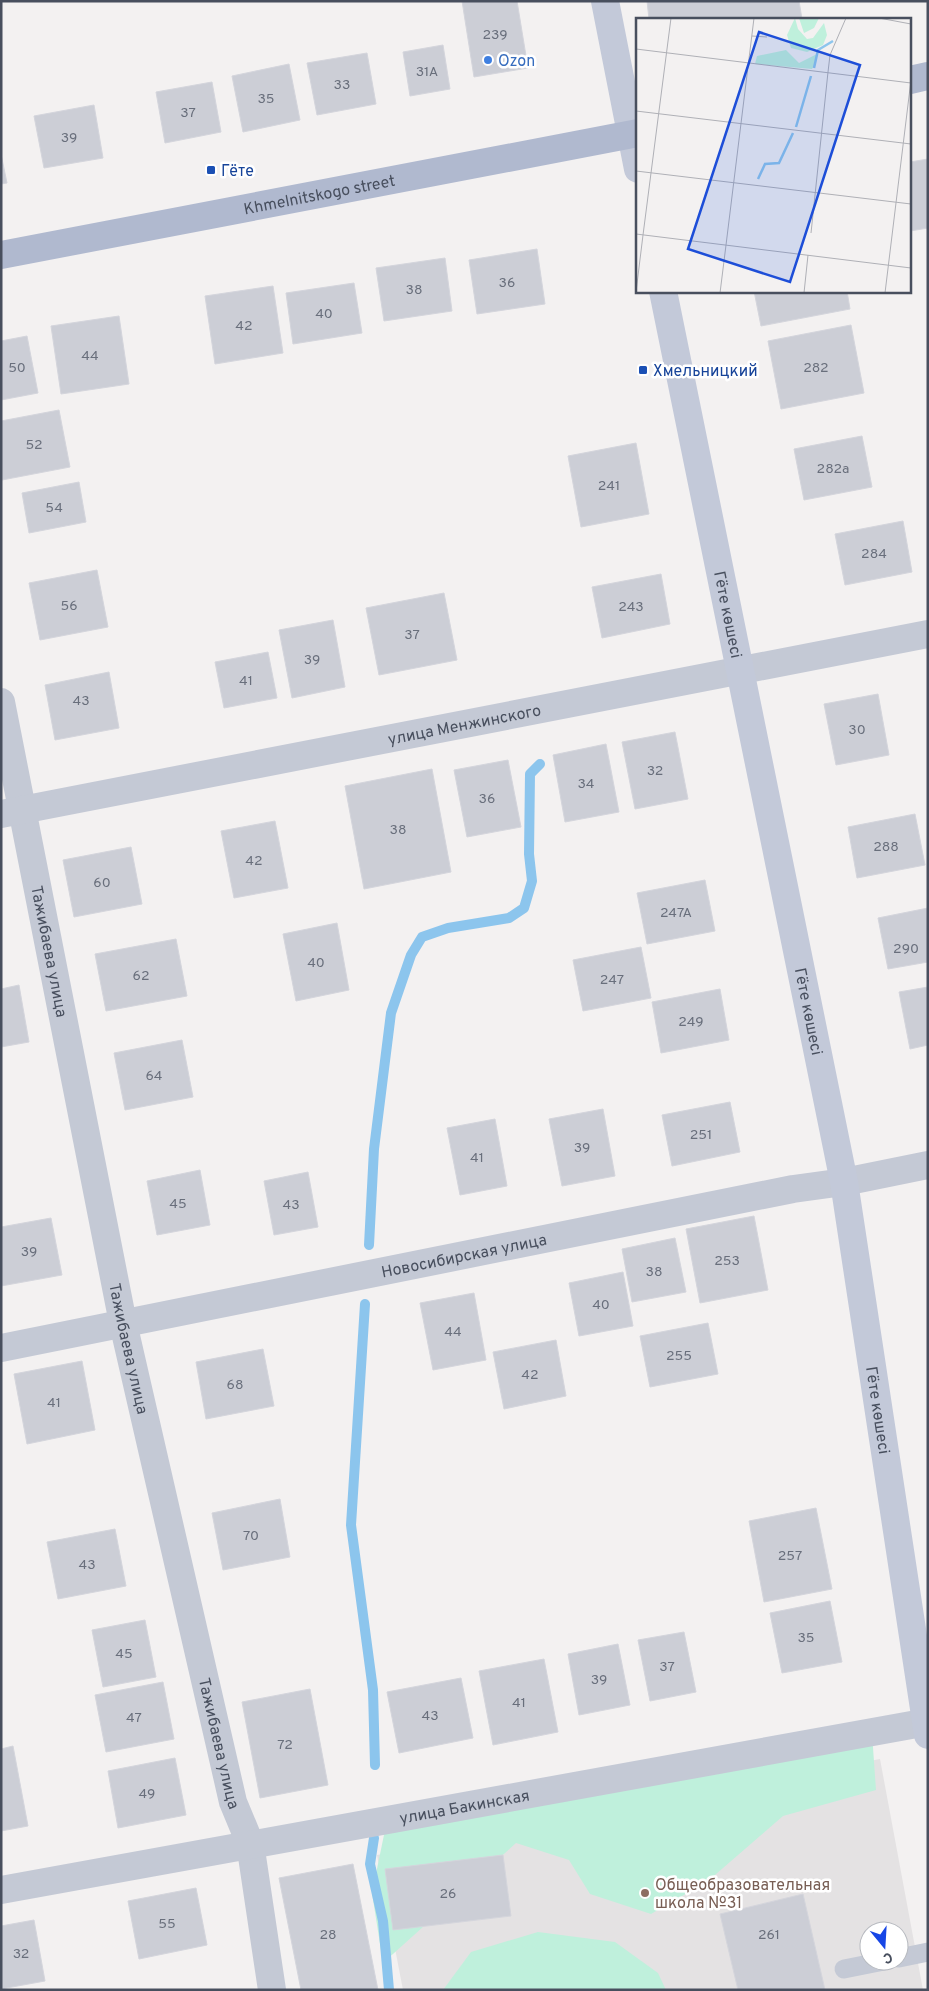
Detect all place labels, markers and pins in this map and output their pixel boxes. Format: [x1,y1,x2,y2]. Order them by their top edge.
place label: Ozon [498,52,535,72]
marker: Ozon [482,54,494,66]
place label: Гёте [221,162,254,182]
marker: Гёте [205,164,217,176]
place label: Хмельницкий [653,362,758,382]
marker: Хмельницкий [637,364,649,376]
place label: Общеобразовательная школа №31 [655,1876,830,1914]
marker: Общеобразовательная школа №31 [639,1887,651,1899]

